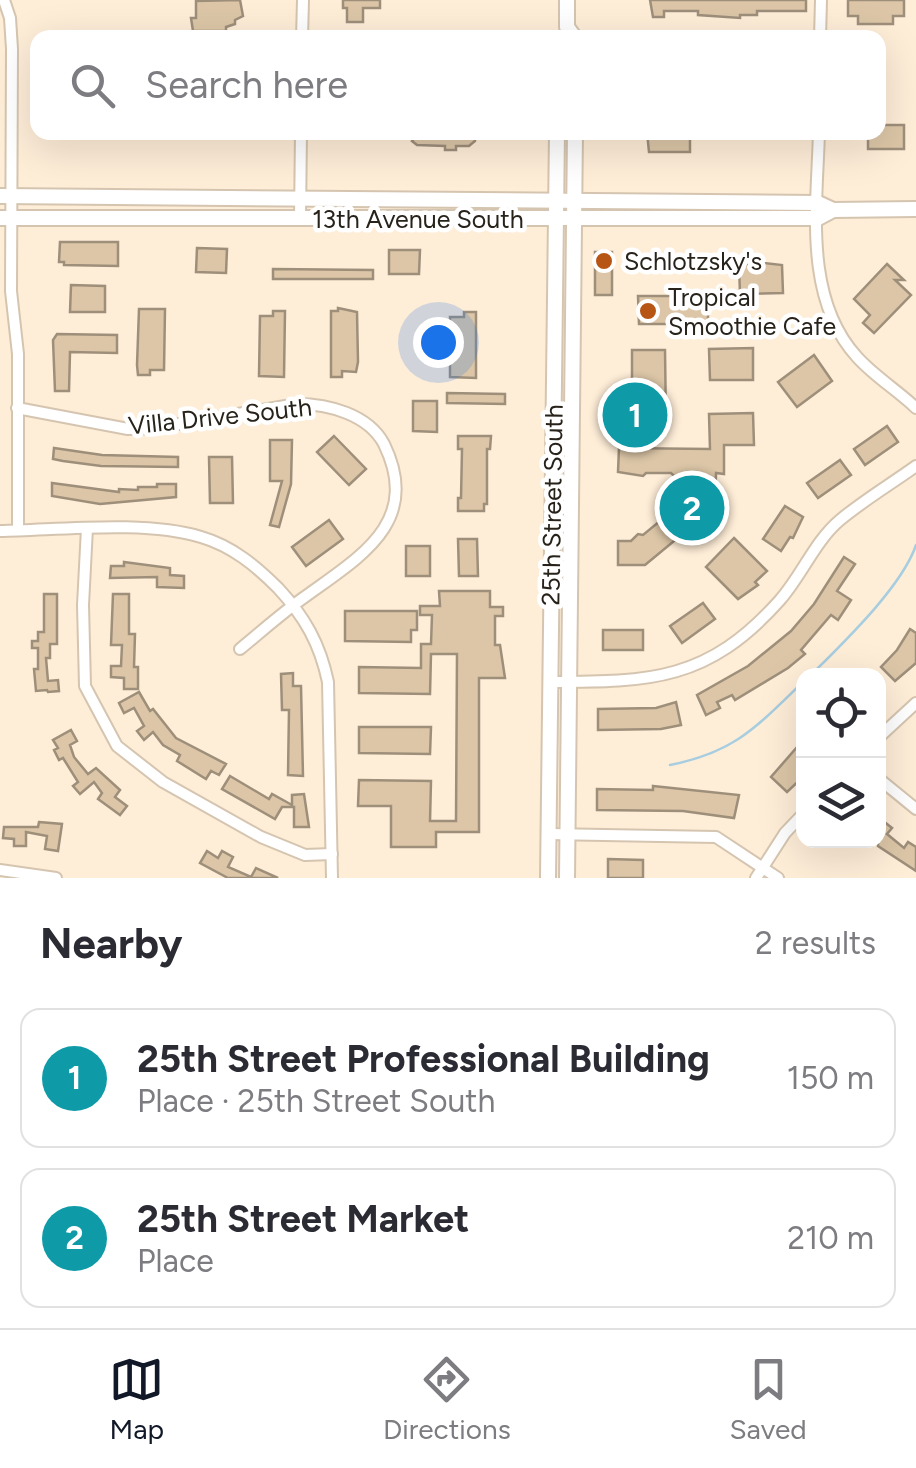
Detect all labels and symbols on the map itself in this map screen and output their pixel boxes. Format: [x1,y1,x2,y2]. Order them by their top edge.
street label: 13th Avenue South [312,204,524,234]
place label: Schlotzsky's [624,246,762,276]
marker: Schlotzsky's [593,250,615,272]
place label: Tropical Smoothie Cafe [668,282,836,341]
marker: Tropical Smoothie Cafe [637,300,659,322]
your location [413,317,464,368]
pin: 1 [602,378,668,452]
street label: Villa Drive South [127,391,313,441]
street label: 25th Street South [535,404,569,606]
pin: 2 [660,470,724,546]

